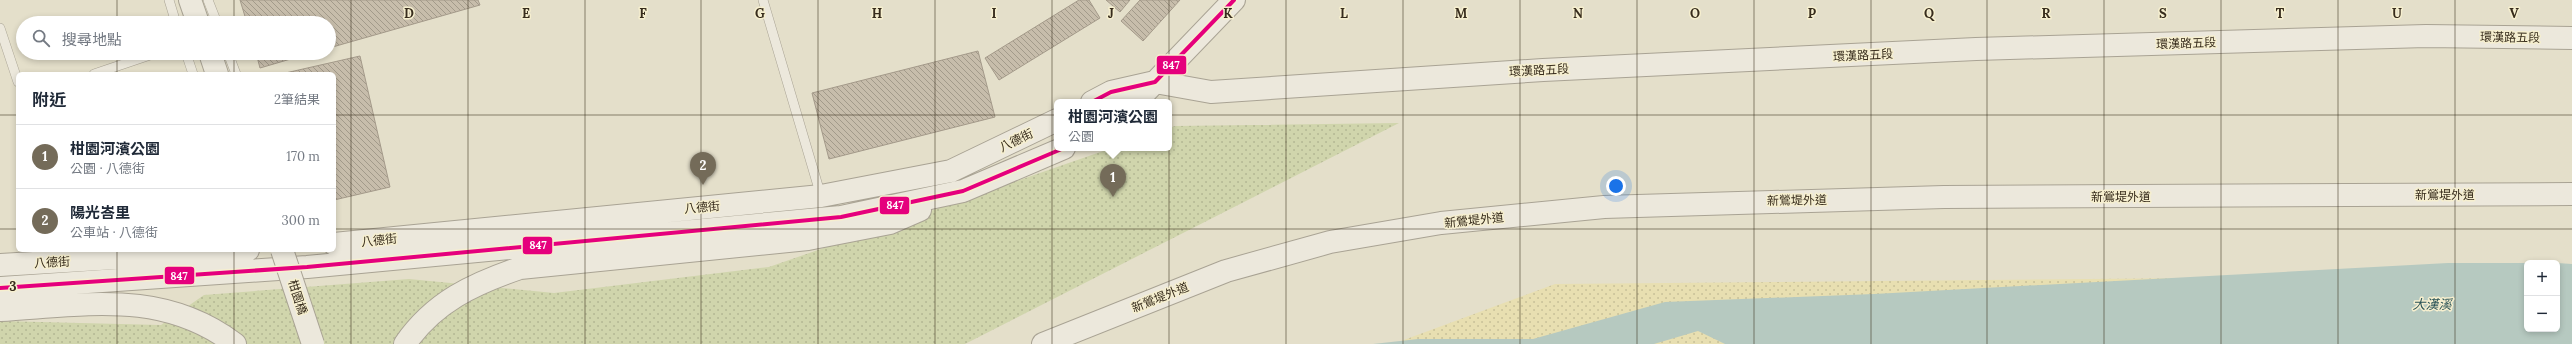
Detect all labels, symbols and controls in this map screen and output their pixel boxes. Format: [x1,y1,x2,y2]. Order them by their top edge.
text: D [404,5,414,22]
text: E [522,5,530,22]
text: F [639,5,647,22]
text: G [755,5,765,22]
text: H [872,5,882,22]
text: I [991,5,997,22]
text: J [1108,5,1114,22]
text: K [1223,5,1233,22]
text: L [1340,5,1348,22]
text: M [1455,5,1468,22]
text: N [1573,5,1583,22]
text: O [1690,5,1700,22]
text: P [1808,5,1817,22]
text: Q [1924,5,1935,22]
text: R [2042,5,2051,22]
text: S [2159,5,2167,22]
text: T [2276,5,2285,22]
text: U [2392,5,2402,22]
text: V [2509,5,2519,22]
search box [16,16,336,60]
icon: search [30,27,52,49]
street label: 環漢路五段 [2480,29,2540,45]
text: 搜尋地點 [62,30,122,49]
street label: 環漢路五段 [2156,34,2216,52]
street label: 環漢路五段 [1833,46,1893,64]
line badge: 847 [1156,55,1187,75]
text: 847 [1162,58,1180,72]
street label: 環漢路五段 [1509,61,1569,79]
text: 附近 [32,89,66,111]
text: 2筆結果 [274,91,320,108]
popup [1054,99,1172,151]
text: 柑園河濱公園 [1068,107,1158,126]
street label: 八德街 [997,125,1035,155]
text: 公園 [1068,128,1094,145]
text: 柑園河濱公園 [70,139,160,158]
text: 1 [42,148,48,165]
text: 170 m [286,148,320,165]
pin: 2 [690,152,716,185]
text: 公園 · 八德街 [70,160,145,177]
pin: 1 [1100,164,1126,197]
your location [1606,176,1626,196]
street label: 新鶯堤外道 [2415,187,2475,202]
street label: 新鶯堤外道 [2091,189,2151,204]
street label: 新鶯堤外道 [1767,192,1827,208]
line badge: 847 [879,196,910,215]
street label: 八德街 [683,198,721,216]
text: 847 [886,198,904,212]
text: 陽光峇里 [70,203,130,222]
street label: 新鶯堤外道 [1443,209,1505,231]
text: 2 [42,212,48,229]
text: 300 m [282,212,320,229]
text: 公車站 · 八德街 [70,224,158,241]
street label: 八德街 [360,231,398,249]
line badge: 847 [522,236,553,255]
text: 847 [529,238,547,252]
street label: 八德街 [34,254,70,270]
map controls [2524,260,2560,332]
button: + [2524,260,2560,296]
line badge: 847 [164,266,195,285]
text: 847 [170,269,188,283]
text: 3 [9,278,17,295]
street label: 柑園橋 [285,278,311,316]
street label: 新鶯堤外道 [1129,279,1191,315]
water label: 大漢溪 [2412,296,2453,313]
button: − [2524,296,2560,332]

